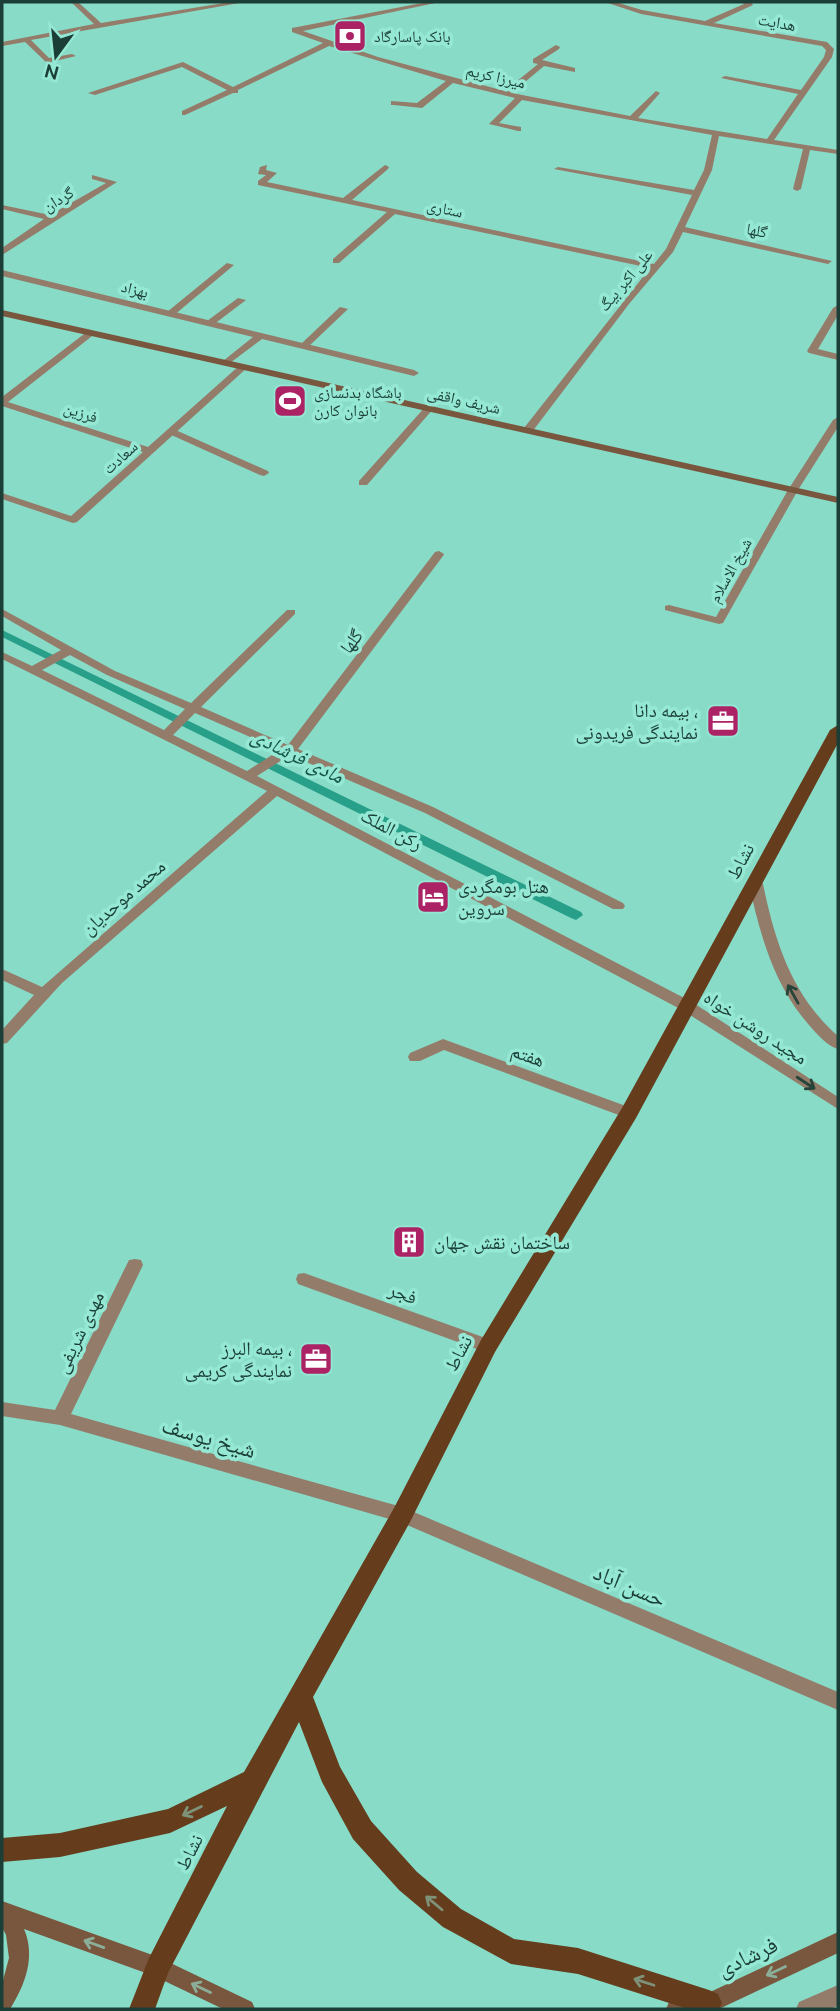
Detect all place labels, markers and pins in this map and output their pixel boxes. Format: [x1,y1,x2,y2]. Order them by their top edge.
bank icon: بانک پاسارگاد [331,17,369,55]
place label: بانک پاسارگاد [374,27,451,46]
sports icon: باشگاه بدنسازی بانوان کارن [271,382,309,420]
place label: باشگاه بدنسازی بانوان کارن [314,383,402,421]
place label: بیمه دانا ، نمایندگی فریدونی [575,699,698,744]
office icon: بیمه دانا ، نمایندگی فریدونی [704,702,742,740]
place label: هتل بومگردی سروین [458,875,549,920]
hotel icon: هتل بومگردی سروین [414,878,452,916]
building icon: ساختمان نقش جهان [390,1223,428,1261]
place label: ساختمان نقش جهان [434,1231,570,1254]
place label: بیمه البرز ، نمایندگی کریمی [185,1337,292,1382]
office icon: بیمه البرز ، نمایندگی کریمی [297,1340,335,1378]

